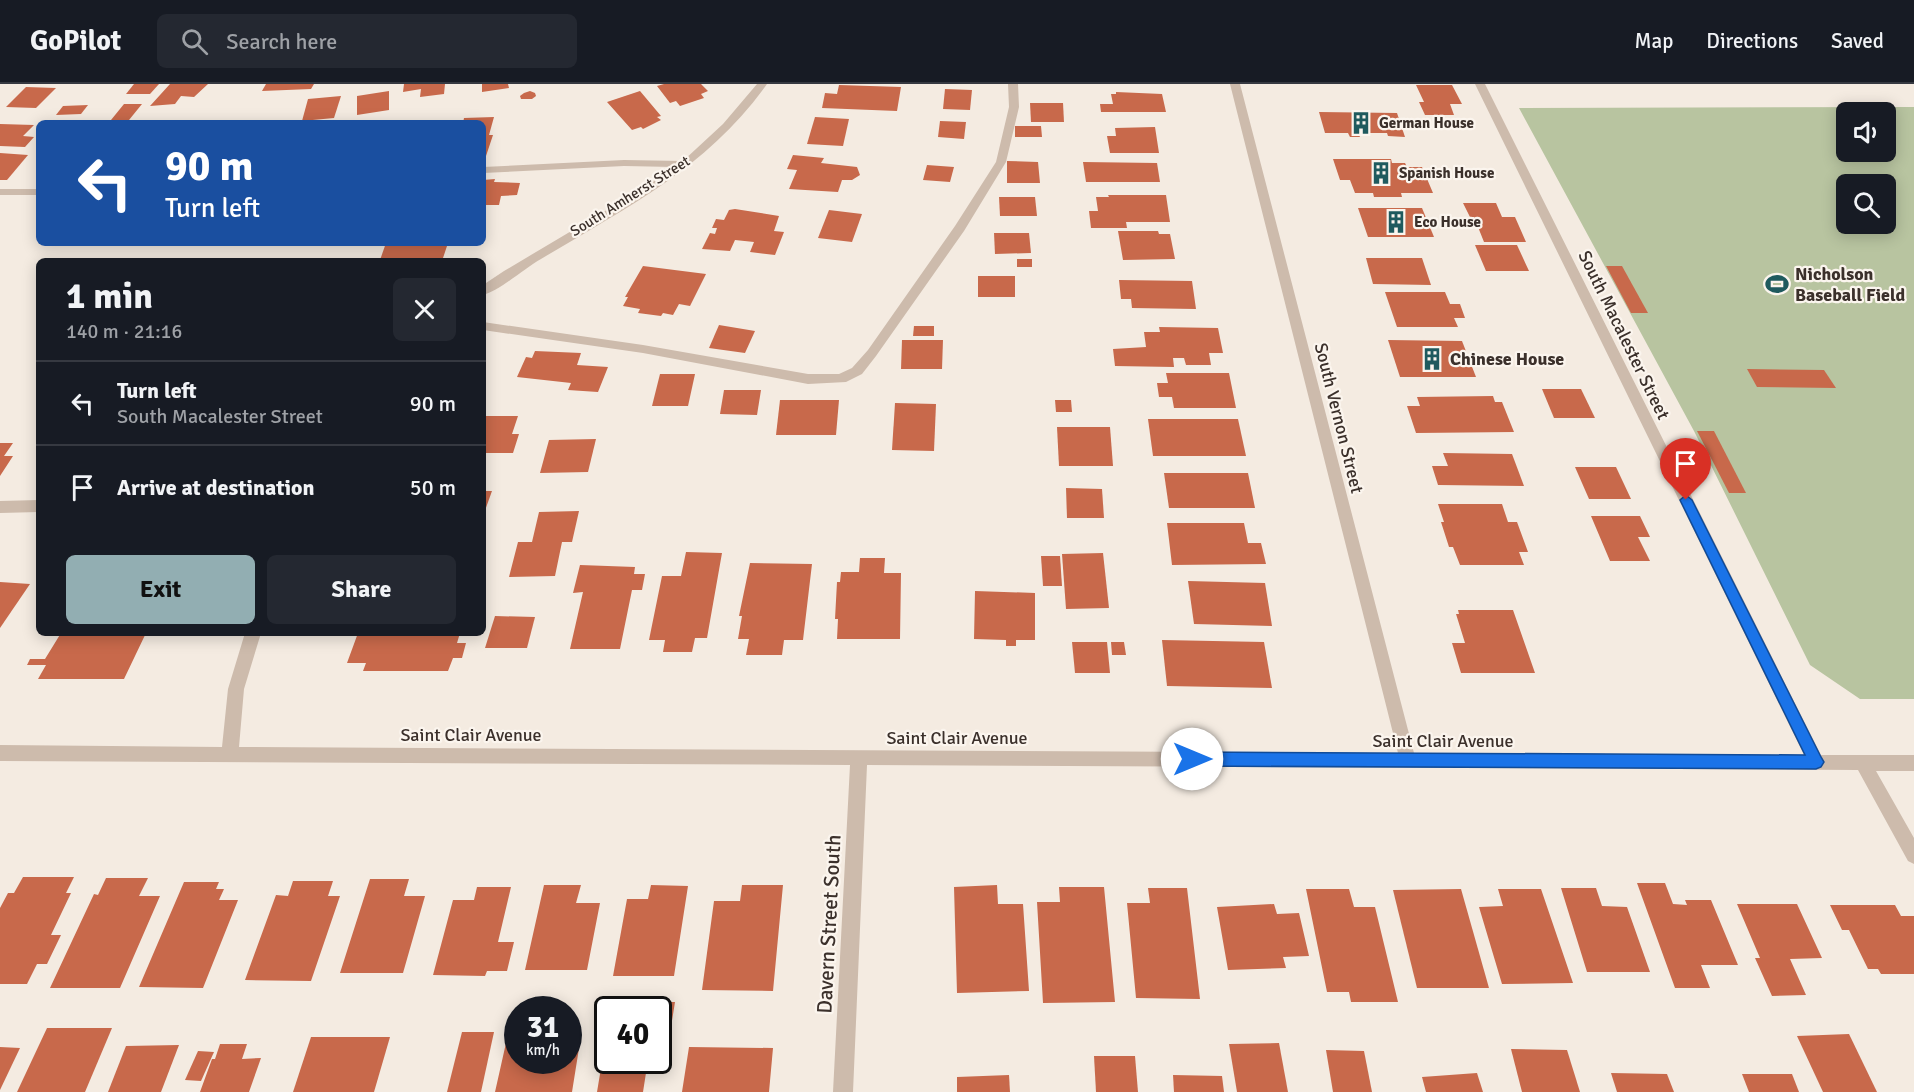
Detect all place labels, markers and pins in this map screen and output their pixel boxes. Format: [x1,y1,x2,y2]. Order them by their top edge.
building icon: German House [1348,110,1374,136]
place label: German House [1379,114,1474,132]
building icon: Spanish House [1368,160,1394,186]
place label: Spanish House [1399,164,1494,182]
building icon: Eco House [1383,209,1409,235]
place label: Eco House [1414,213,1481,231]
place label: Nicholson Baseball Field [1795,263,1906,306]
sports icon: Nicholson Baseball Field [1764,271,1790,297]
building icon: Chinese House [1419,346,1445,372]
place label: Chinese House [1450,348,1564,370]
pin [1660,438,1711,500]

